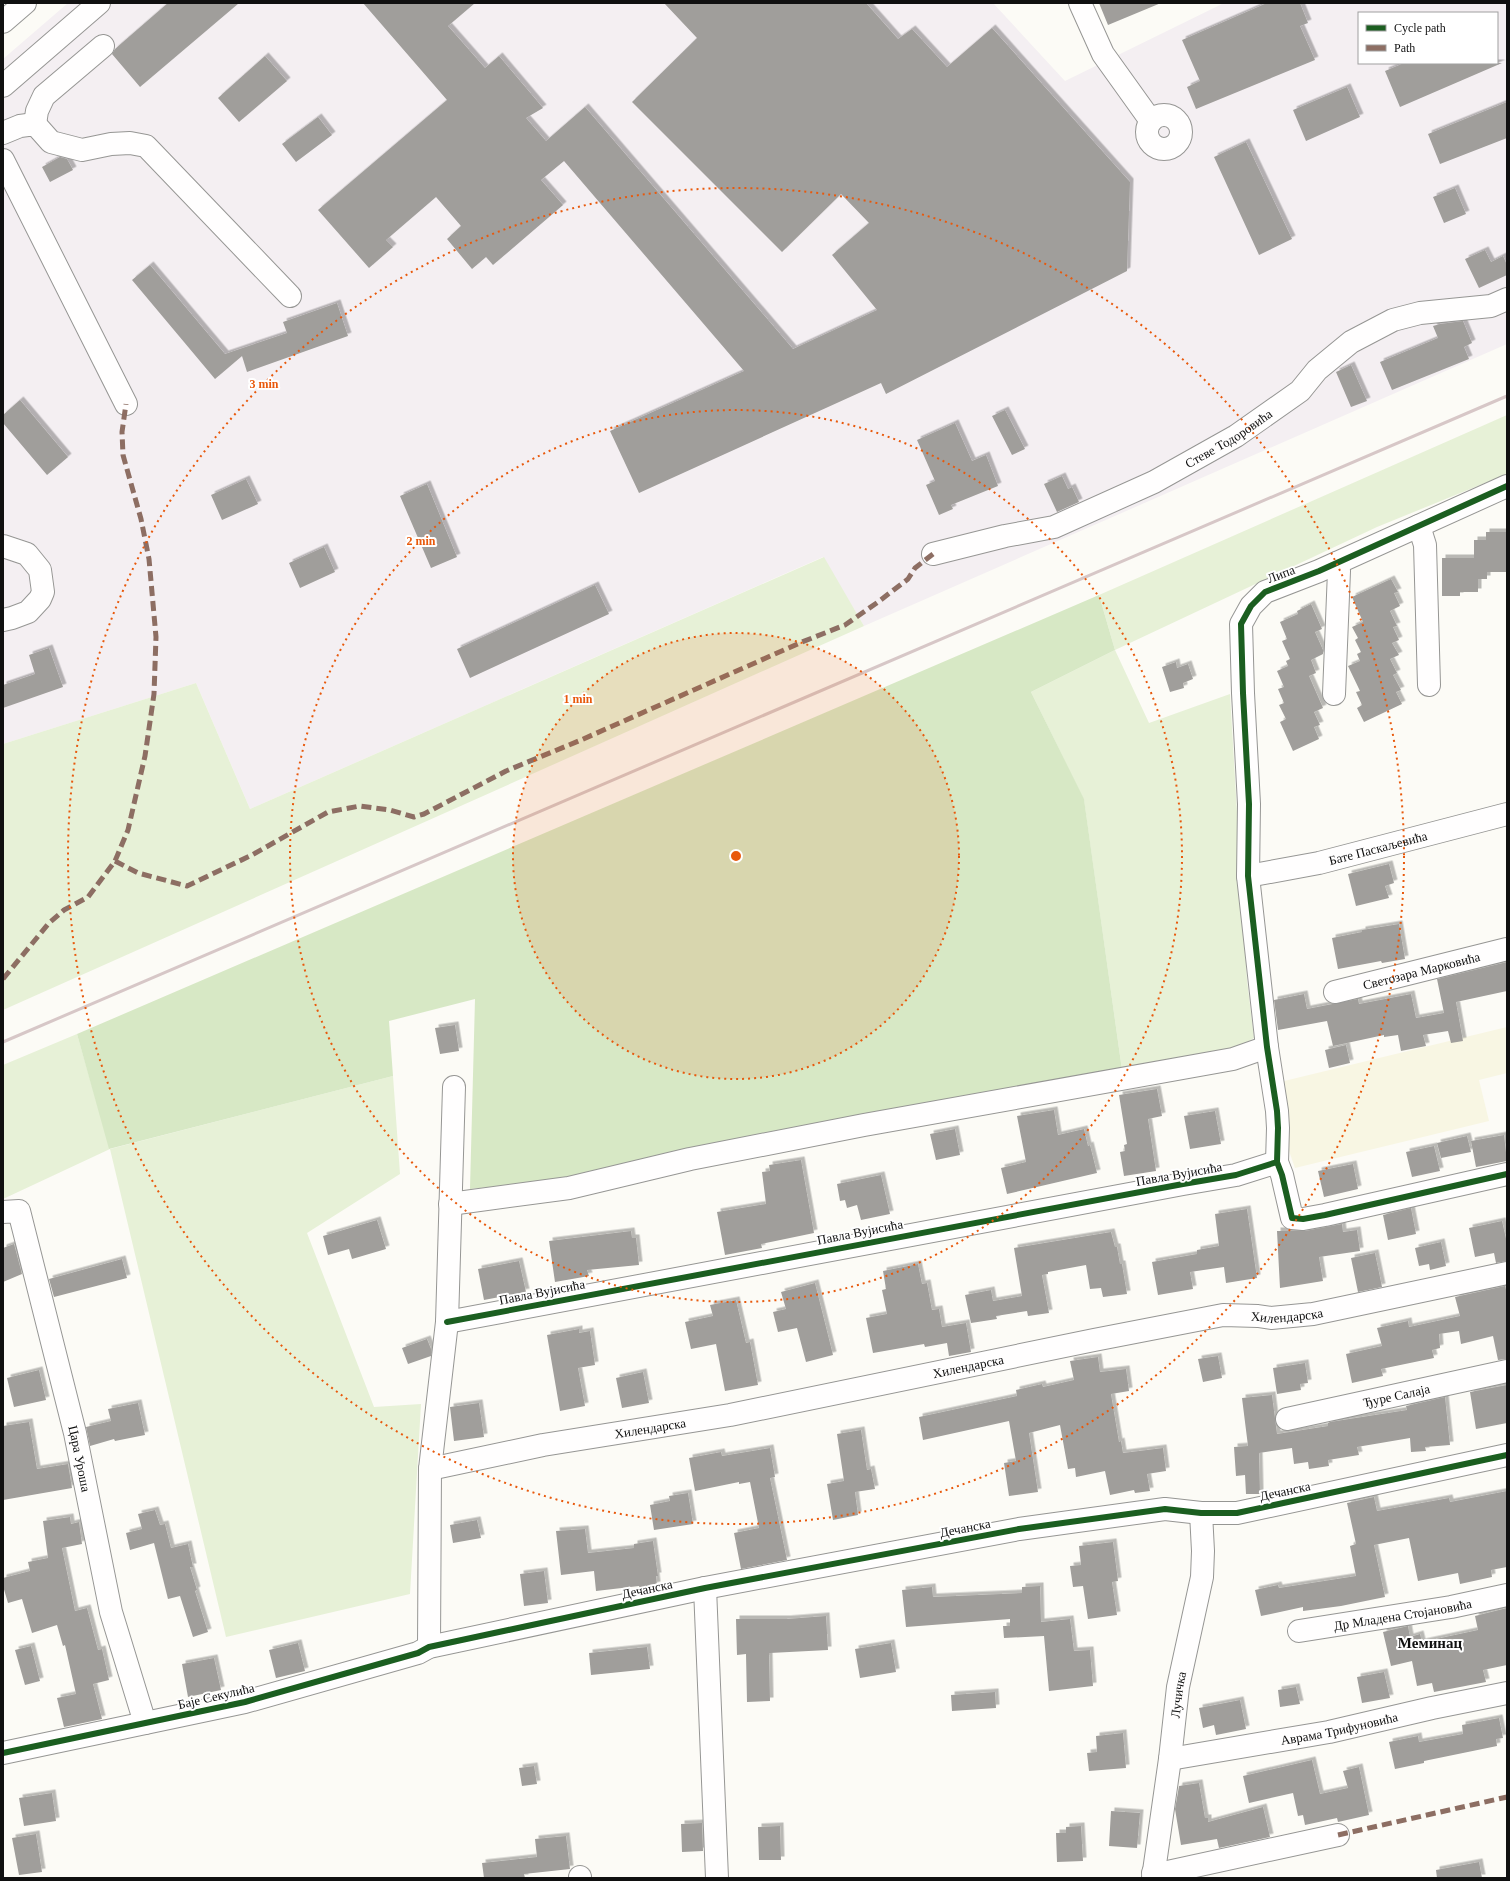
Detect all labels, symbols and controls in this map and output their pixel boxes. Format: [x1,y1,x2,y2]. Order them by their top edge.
legend [1358,12,1498,64]
text: Cycle path [1394,21,1446,35]
text: Path [1394,41,1415,55]
text: 3 min [249,377,279,391]
street label: Стеве Тодоровића [1182,406,1275,471]
text: 2 min [406,534,436,548]
street label: Липа [1265,562,1297,586]
text: 1 min [563,692,593,706]
street label: Бате Паскаљевића [1327,828,1429,868]
centre of rings [729,849,743,863]
street label: Светозара Марковића [1361,948,1482,992]
street label: Павла Вујисића [1135,1159,1223,1189]
street label: Павла Вујисића [816,1216,904,1248]
street label: Павла Вујисића [498,1276,586,1308]
street label: Хилендарска [1251,1305,1324,1326]
street label: Хилендарска [931,1351,1005,1381]
street label: Ђуре Салаја [1362,1380,1431,1410]
street label: Хилендарска [613,1415,687,1441]
street label: Цара Уроша [66,1424,94,1493]
street label: Дечанска [1258,1478,1312,1504]
street label: Дечанска [938,1516,992,1540]
street label: Дечанска [620,1576,674,1602]
street label: Др Младена Стојановића [1333,1595,1473,1633]
district label: Меминац [1398,1635,1462,1651]
street label: Лучичка [1167,1670,1189,1719]
street label: Баје Секулића [176,1680,256,1712]
street label: Аврама Трифуновића [1279,1709,1399,1748]

